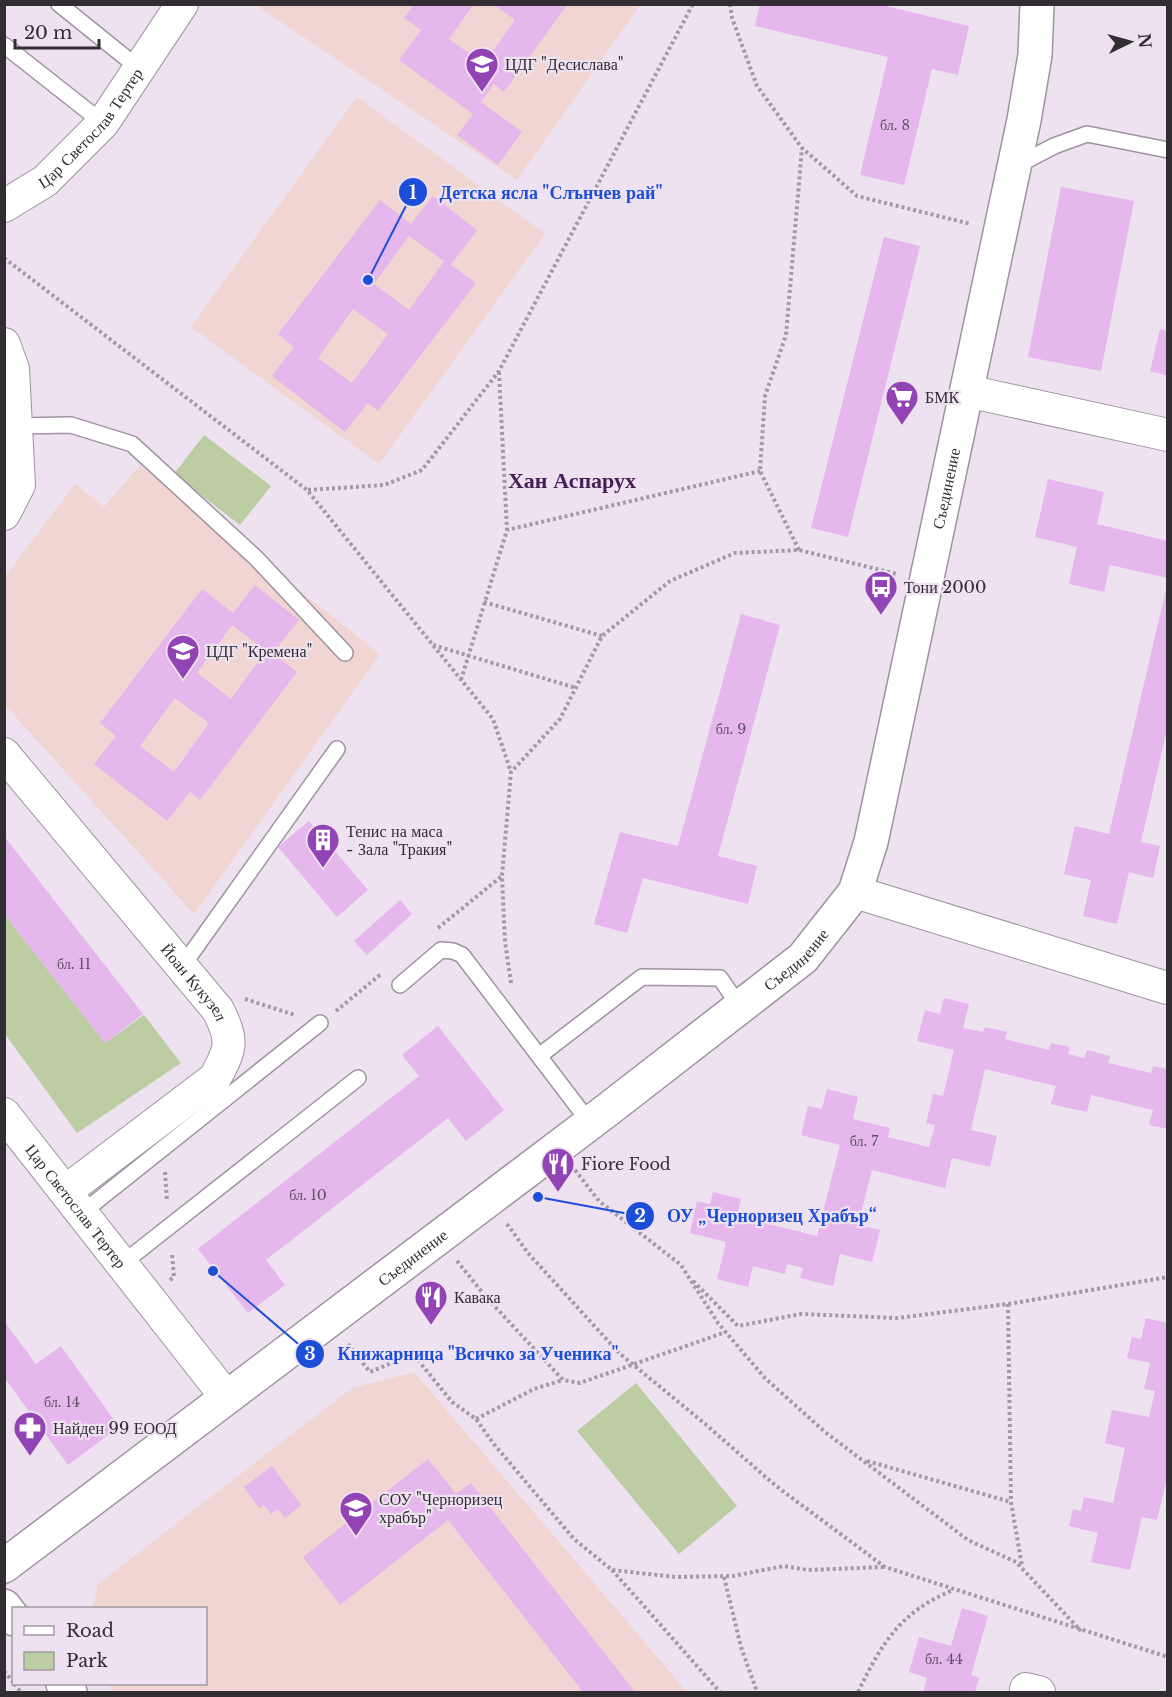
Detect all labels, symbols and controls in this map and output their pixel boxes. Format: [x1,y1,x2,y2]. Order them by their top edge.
scale bar [15,12,99,50]
north arrow [1100,12,1160,72]
text: 20 m [24,22,72,44]
text: N [1134,32,1156,49]
school or university icon: ЦДГ "Десислава" [464,46,500,93]
place label: ЦДГ "Десислава" [505,54,624,74]
street label: Цар Светослав Тертер [35,64,147,193]
house number: бл. 8 [880,116,910,134]
callout: Детска ясла "Слънчев рай" [398,174,675,210]
text: 1 [409,182,417,204]
text: Детска ясла "Слънчев рай" [440,182,662,204]
supermarket icon: БМК [884,379,920,426]
place label: БМК [925,387,959,407]
street label: Съединение [928,446,964,531]
district label: Хан Аспарух [508,467,636,494]
bus stop icon: Тони 2000 [863,569,899,616]
place label: Тони 2000 [904,577,986,597]
school or university icon: ЦДГ "Кремена" [165,633,201,680]
place label: ЦДГ "Кремена" [206,641,312,661]
house number: бл. 9 [716,720,746,738]
place label: Тенис на маса - Зала "Тракия" [346,821,452,859]
building icon: Тенис на маса - Зала "Тракия" [305,822,341,869]
street label: Съединение [760,924,833,995]
street label: Йоан Кукузел [157,939,232,1024]
house number: бл. 11 [57,955,91,973]
house number: бл. 7 [850,1132,879,1150]
street label: Цар Светослав Тертер [21,1140,131,1272]
restaurant icon: Fiore Food [540,1146,576,1193]
place label: Fiore Food [581,1154,671,1174]
house number: бл. 10 [289,1186,327,1204]
callout: ОУ „Черноризец Храбър“ [625,1198,889,1234]
text: 2 [634,1205,646,1227]
text: ОУ „Черноризец Храбър“ [667,1205,877,1227]
street label: Съединение [374,1224,451,1290]
restaurant icon: Кавака [413,1279,449,1326]
place label: Кавака [454,1287,501,1307]
callout: Книжарница "Всичко за Ученика" [295,1336,630,1372]
text: 3 [304,1343,316,1365]
text: Книжарница "Всичко за Ученика" [337,1343,619,1365]
house number: бл. 14 [44,1393,80,1411]
pharmacy icon: Найден 99 ЕООД [12,1410,48,1457]
place label: Найден 99 ЕООД [53,1418,177,1438]
place label: СОУ "Черноризец храбър" [379,1489,503,1527]
school or university icon: СОУ "Черноризец храбър" [338,1490,374,1537]
legend [12,1607,207,1685]
text: Road [66,1620,114,1642]
text: Park [66,1650,108,1672]
house number: бл. 44 [925,1650,963,1668]

